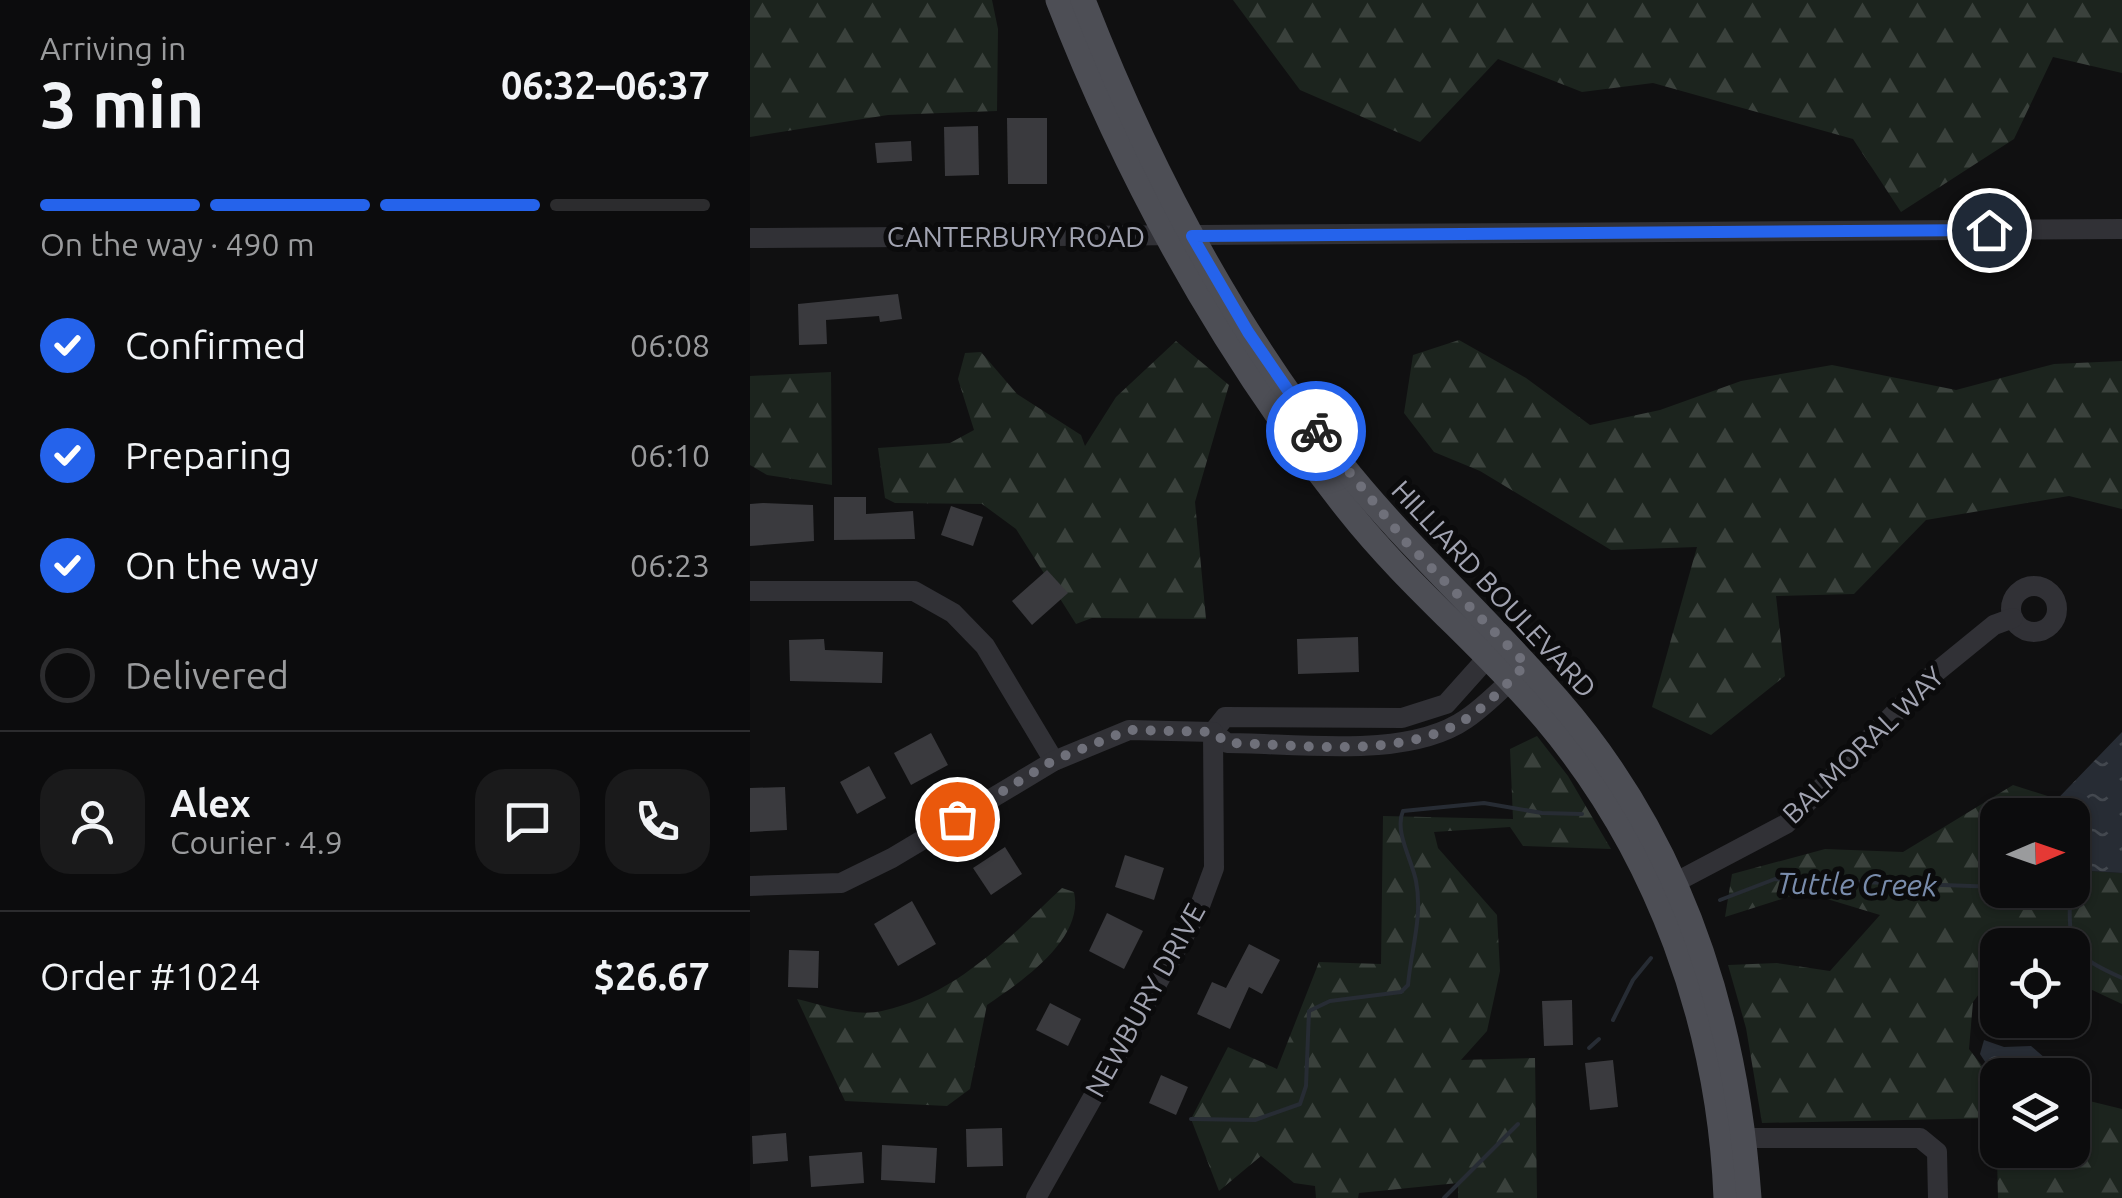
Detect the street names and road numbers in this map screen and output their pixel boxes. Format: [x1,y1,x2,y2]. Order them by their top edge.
street label: CANTERBURY ROAD [887,221,1145,252]
street label: HILLIARD BOULEVARD [1386,474,1603,703]
street label: BALMORAL WAY [1776,660,1949,829]
street label: NEWBURY DRIVE [1079,898,1211,1102]

